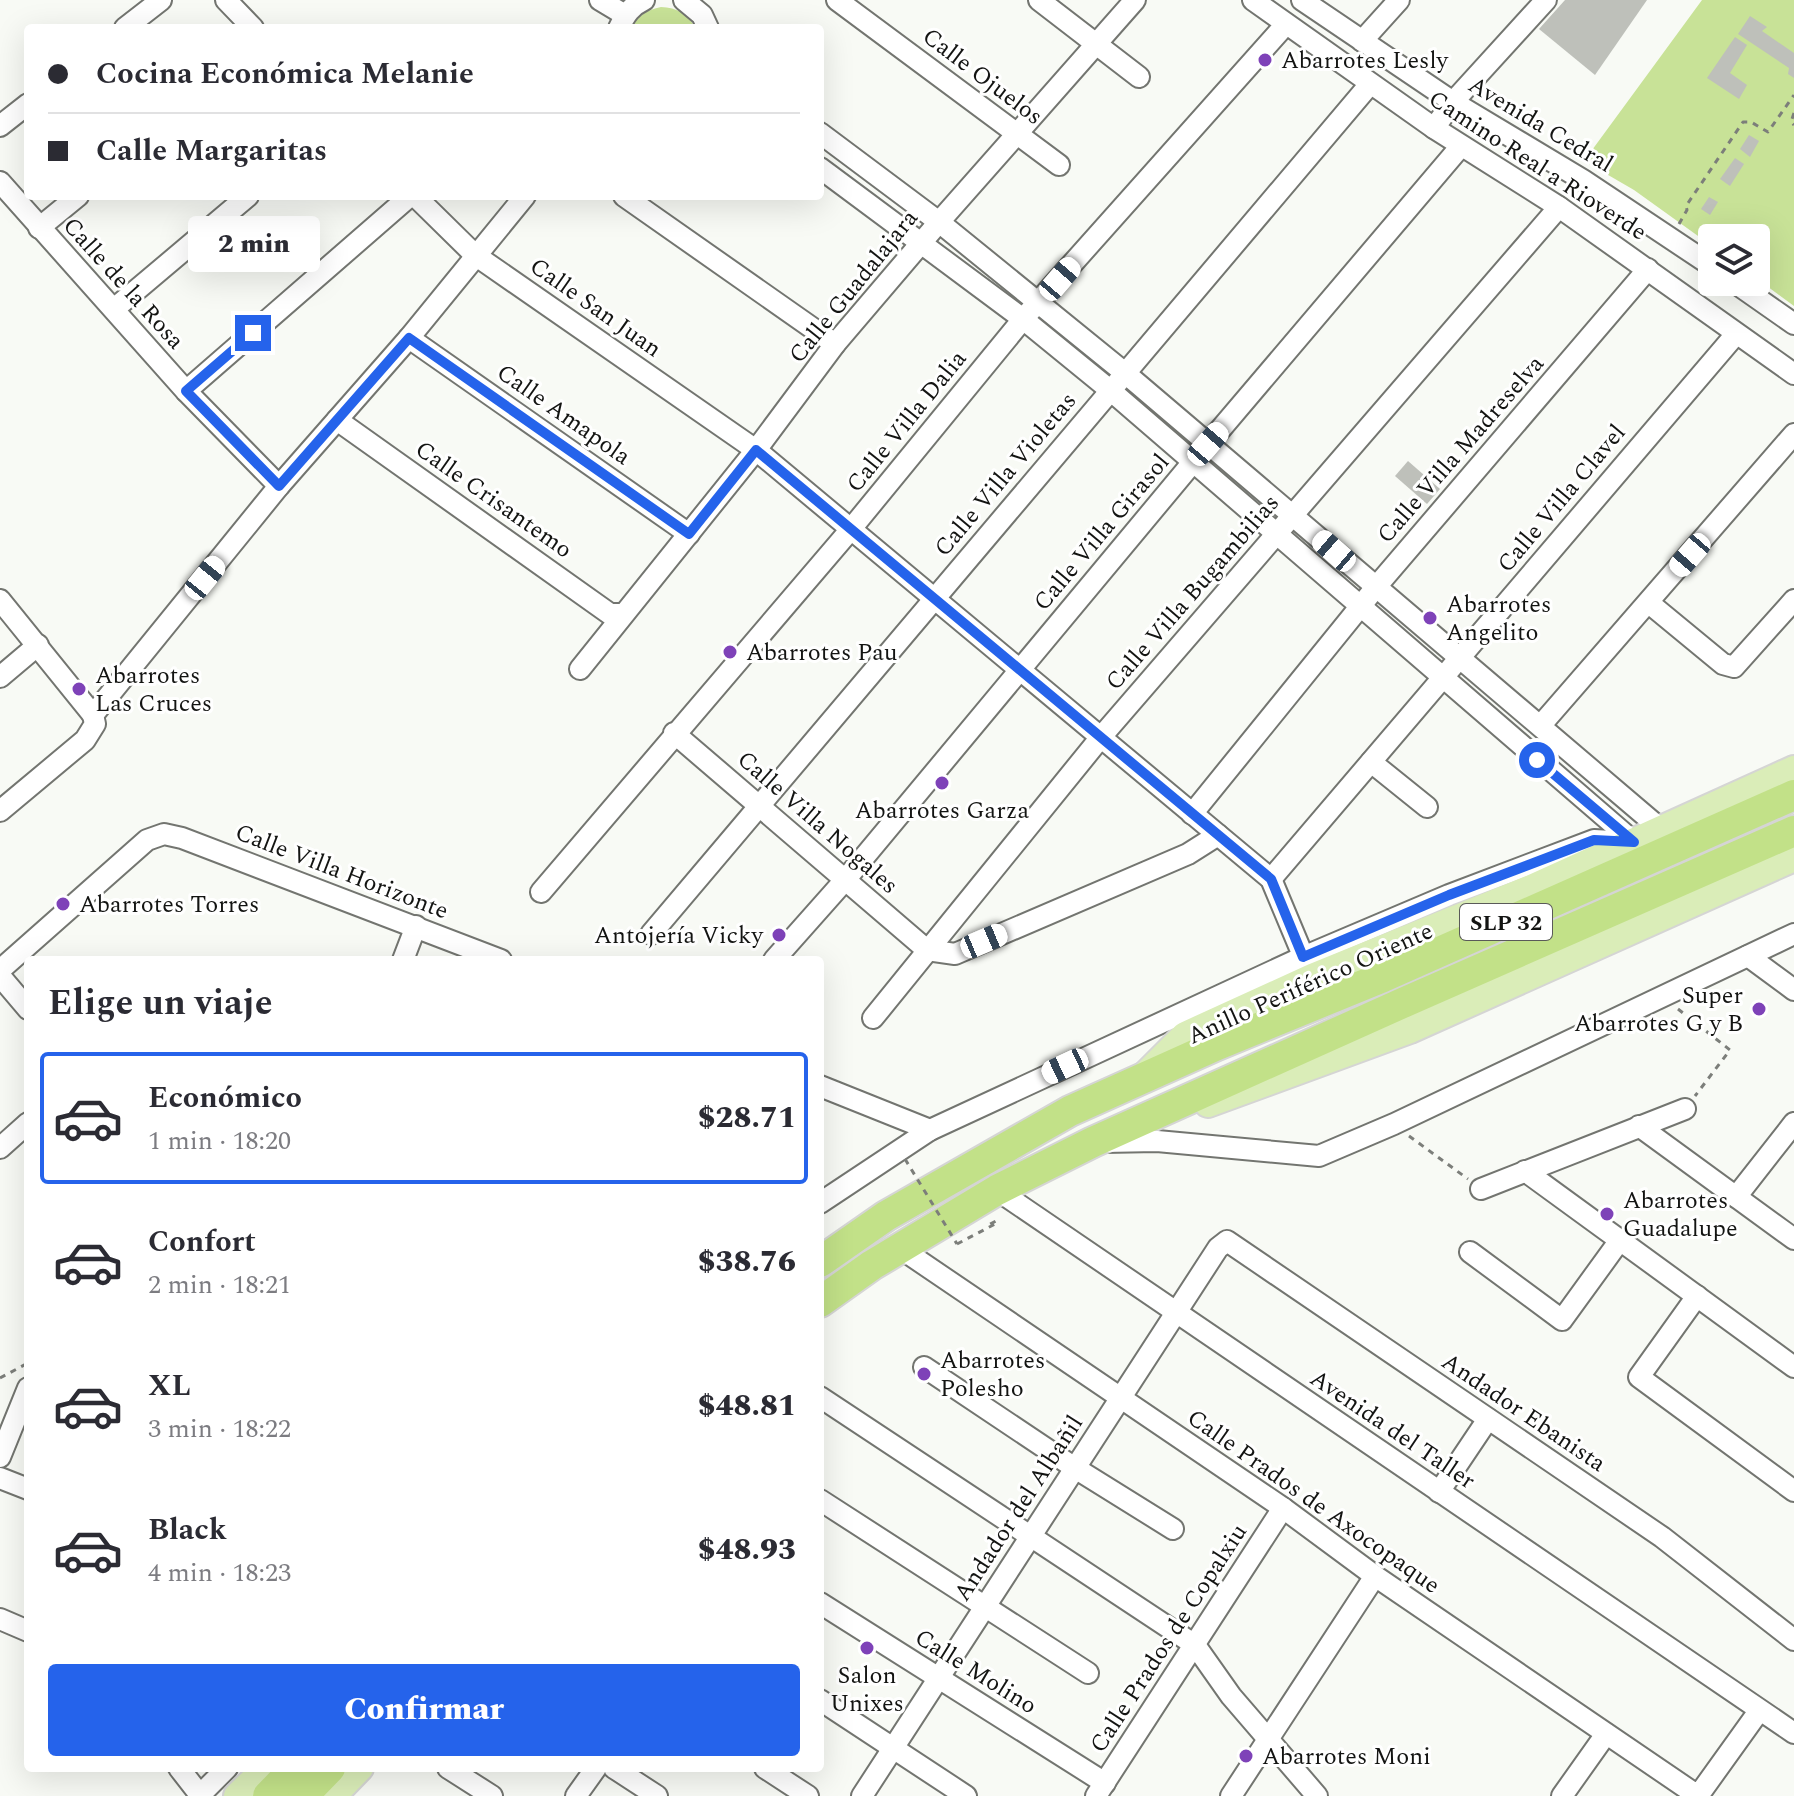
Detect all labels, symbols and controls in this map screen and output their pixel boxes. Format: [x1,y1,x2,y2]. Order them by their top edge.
street label: Calle Ojuelos [914,19,1050,134]
place label: Abarrotes Lesly [1281,43,1450,79]
text: Cocina Económica Melanie [96,51,474,97]
marker: Abarrotes Lesly [1256,51,1274,69]
street label: Avenida Cedral [1461,67,1620,182]
street label: Camino Real a Rioverde [1421,82,1654,250]
text: Calle Margaritas [96,128,327,174]
street label: Calle Guadalajara [780,202,927,371]
street label: Calle de la Rosa [54,209,193,358]
callout: 2 min [187,217,319,273]
text: 2 min [218,224,290,264]
map controls [1698,224,1770,296]
button: layers [1698,224,1770,296]
street label: Calle San Juan [522,249,669,367]
car [1035,253,1085,305]
route end [235,315,271,351]
street label: Calle Villa Dalia [838,342,976,501]
street label: Calle Villa Madreselva [1369,347,1553,552]
street label: Calle Amapola [489,355,638,475]
street label: Calle Villa Violetas [926,384,1086,565]
street label: Calle Villa Clavel [1489,416,1635,581]
car [1183,418,1233,470]
street label: Calle Crisantemo [407,432,580,568]
street label: Calle Villa Girasol [1025,446,1178,619]
street label: Calle Villa Bugambilias [1097,487,1288,699]
car [1308,526,1360,576]
car [1665,529,1715,581]
car [181,552,229,604]
place label: Abarrotes Angelito [1446,587,1551,651]
marker: Abarrotes Angelito [1421,609,1439,627]
place label: Abarrotes Pau [746,635,897,671]
marker: Abarrotes Pau [721,643,739,661]
place label: Abarrotes Las Cruces [95,658,212,722]
marker: Abarrotes Las Cruces [70,680,88,698]
street label: Calle Villa Nogales [729,742,906,903]
route start [1519,742,1555,778]
marker: Abarrotes Garza [933,774,951,792]
place label: Abarrotes Garza [855,793,1029,829]
street label: Calle Villa Horizonte [230,815,453,929]
place label: Abarrotes Torres [79,887,259,923]
marker: Abarrotes Torres [54,895,72,913]
road number: SLP 32 [1460,904,1552,940]
street label: Anillo Periférico Oriente [1182,914,1439,1054]
place label: Antojería Vicky [594,918,764,954]
car [957,921,1011,961]
marker: Antojería Vicky [770,926,788,944]
text: Elige un viaje [48,976,273,1031]
place label: Super Abarrotes G y B [1574,978,1743,1042]
marker: Super Abarrotes G y B [1750,1000,1768,1018]
car [1038,1045,1092,1087]
text: Económico [148,1075,302,1121]
icon: car [52,1082,124,1154]
text: $28.71 [698,1095,796,1141]
text: 1 min · 18:20 [148,1121,291,1161]
place label: Abarrotes Guadalupe [1623,1183,1738,1247]
marker: Abarrotes Guadalupe [1598,1205,1616,1223]
text: Confort [148,1219,256,1265]
icon: car [52,1226,124,1298]
text: $38.76 [698,1239,796,1285]
text: 2 min · 18:21 [148,1265,291,1305]
place label: Abarrotes Polesho [940,1343,1045,1407]
street label: Andador Ebanista [1434,1344,1613,1481]
street label: Avenida del Taller [1302,1361,1482,1499]
text: XL [148,1363,191,1409]
marker: Abarrotes Polesho [915,1365,933,1383]
icon: car [52,1370,124,1442]
text: $48.81 [698,1383,796,1429]
street label: Calle Prados de Axocopaque [1179,1401,1447,1603]
street label: Andador del Albañil [945,1408,1093,1609]
text: 3 min · 18:22 [148,1409,291,1449]
text: Black [148,1507,227,1553]
icon: car [52,1514,124,1586]
street label: Calle Prados de Copalxiu [1081,1517,1257,1760]
text: $48.93 [698,1527,796,1573]
text: 4 min · 18:23 [148,1553,291,1593]
street label: Calle Molino [907,1620,1044,1724]
marker: Salon Unixes [858,1639,876,1657]
place label: Salon Unixes [830,1658,904,1722]
button: Confirmar [48,1664,800,1756]
place label: Abarrotes Moni [1262,1739,1431,1775]
marker: Abarrotes Moni [1237,1747,1255,1765]

